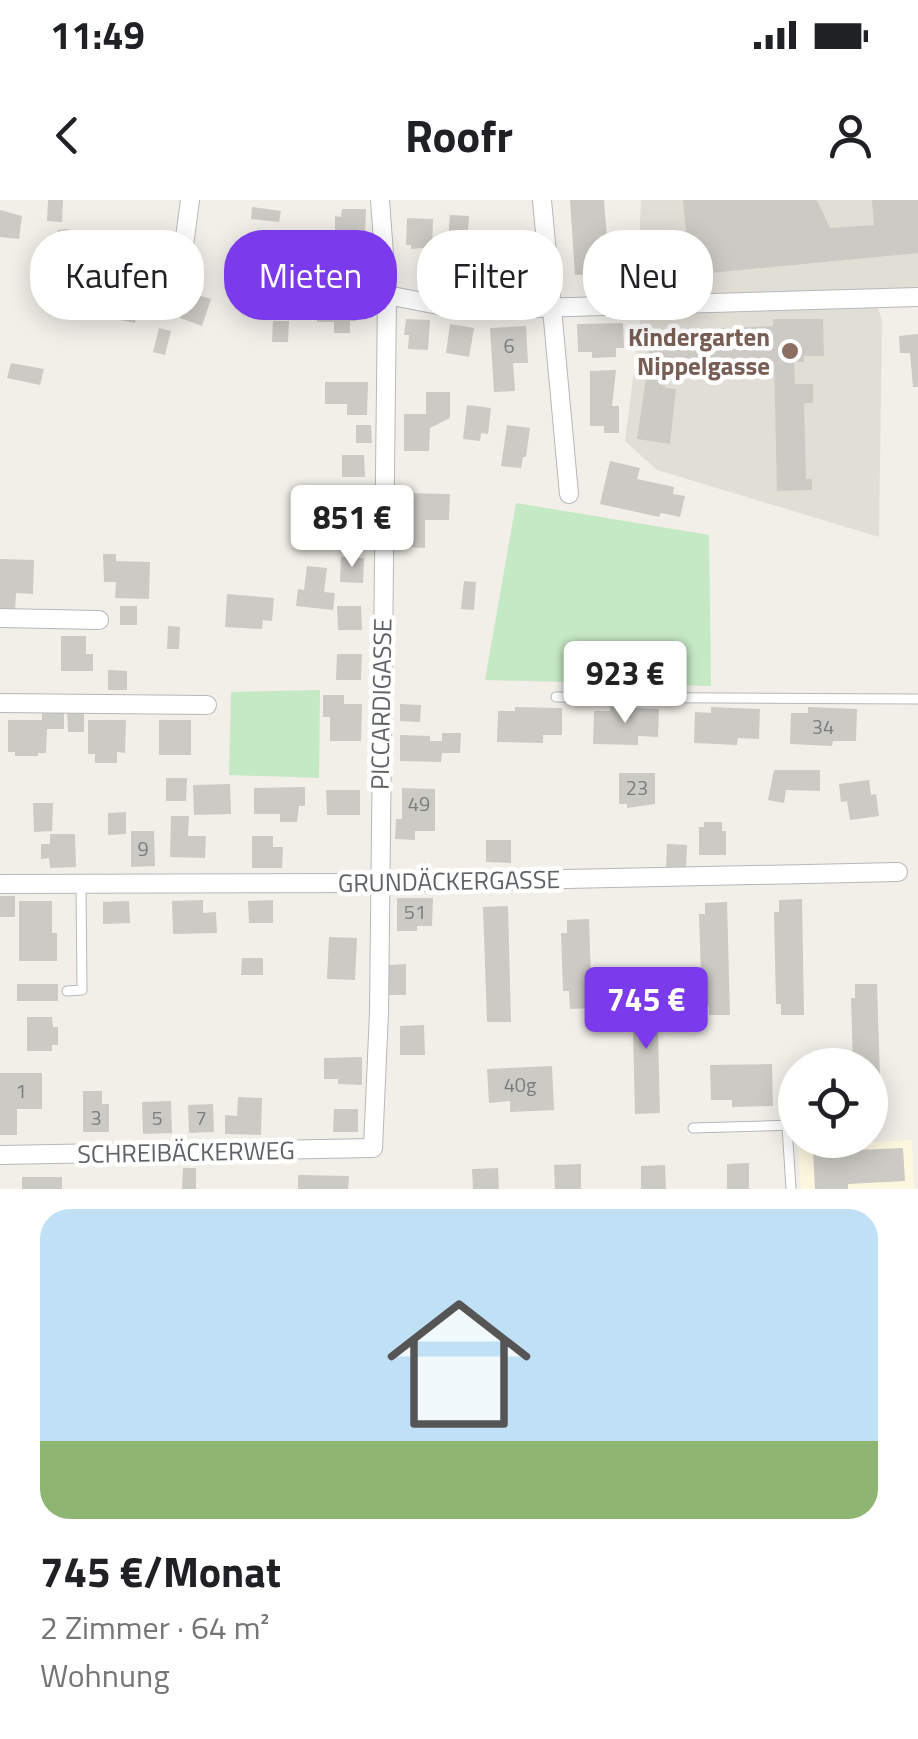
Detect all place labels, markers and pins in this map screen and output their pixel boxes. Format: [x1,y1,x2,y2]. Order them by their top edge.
place label: Kindergarten Nippelgasse [628,318,770,385]
marker: Kindergarten Nippelgasse [779,340,801,362]
pin: 851 € [282,485,422,570]
pin: 923 € [555,641,695,726]
pin: 745 € [576,967,716,1052]

